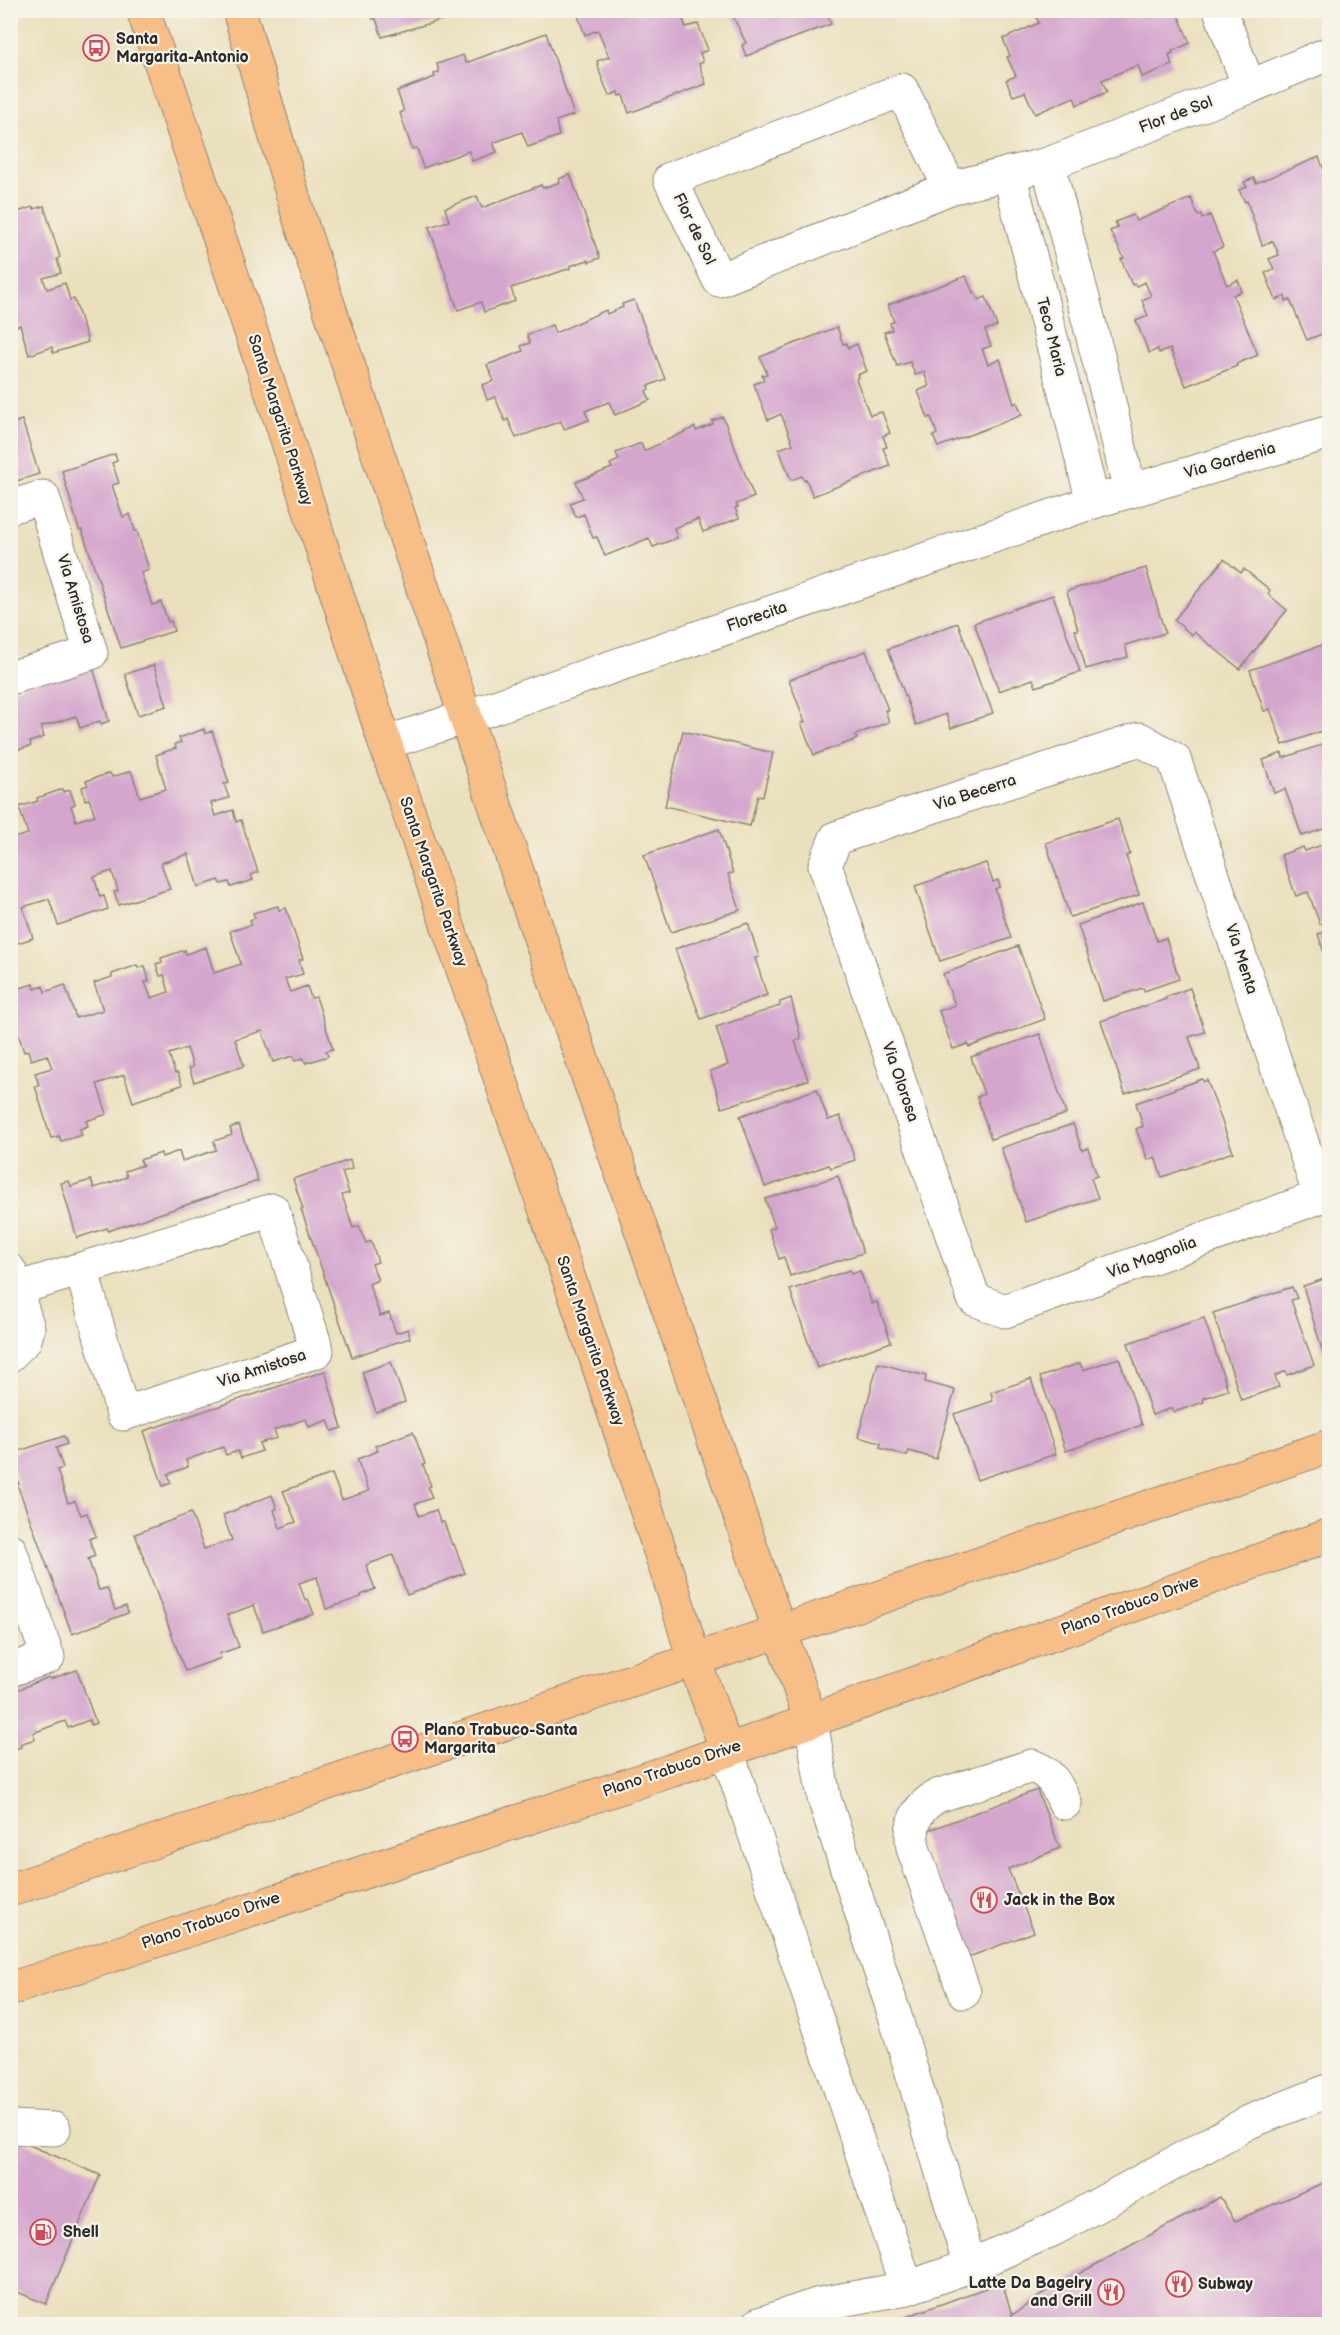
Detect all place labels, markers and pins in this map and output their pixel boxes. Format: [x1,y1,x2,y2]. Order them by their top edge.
place label: Santa Margarita-Antonio [116,30,249,67]
bus stop icon: Santa Margarita-Antonio [81,33,111,63]
place label: Plano Trabuco-Santa Margarita [424,1721,578,1758]
bus stop icon: Plano Trabuco-Santa Margarita [390,1724,420,1754]
restaurant icon: Jack in the Box [969,1885,999,1915]
place label: Jack in the Box [1004,1891,1115,1910]
fuel station icon: Shell [28,2217,58,2247]
place label: Shell [63,2223,99,2242]
restaurant icon: Subway [1164,2269,1194,2299]
place label: Latte Da Bagelry and Grill [968,2274,1093,2311]
place label: Subway [1198,2275,1254,2294]
restaurant icon: Latte Da Bagelry and Grill [1096,2277,1126,2307]

